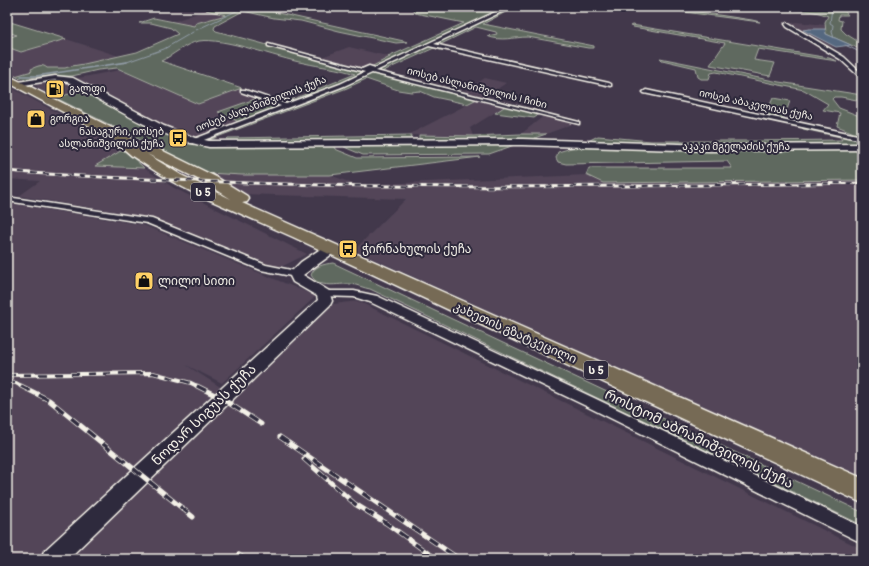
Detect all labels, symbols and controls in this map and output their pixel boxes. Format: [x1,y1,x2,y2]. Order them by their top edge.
street label: იოსებ ასლანიშვილის I ჩიხი [406,65,549,111]
street label: იოსებ ასლანიშვილის ქუჩა [194,73,328,135]
fuel station icon: გალფი [44,78,66,100]
place label: გალფი [69,83,106,95]
street label: იოსებ აბაკელიას ქუჩა [698,87,814,123]
shop icon: გორგია [25,108,47,130]
place label: გორგია [50,113,89,125]
place label: ნასაგური, იოსებ ასლანიშვილის ქუჩა [59,126,164,150]
bus stop icon: ნასაგური, იოსებ ასლანიშვილის ქუჩა [167,127,189,149]
street label: აკაკი მგელაძის ქუჩა [682,141,790,153]
road number: ს 5 [191,183,215,201]
bus stop icon: ჭირნახულის ქუჩა [337,238,359,260]
place label: ჭირნახულის ქუჩა [362,242,471,257]
shop icon: ლილო სითი [133,270,155,292]
place label: ლილო სითი [158,274,235,289]
street label: კახეთის გზატკეცილი [451,299,579,367]
street label: ნოდარ სიგუას ქუჩა [148,361,260,469]
road number: ს 5 [584,361,608,379]
street label: როსტომ აბრამიშვილის ქუჩა [602,386,796,492]

